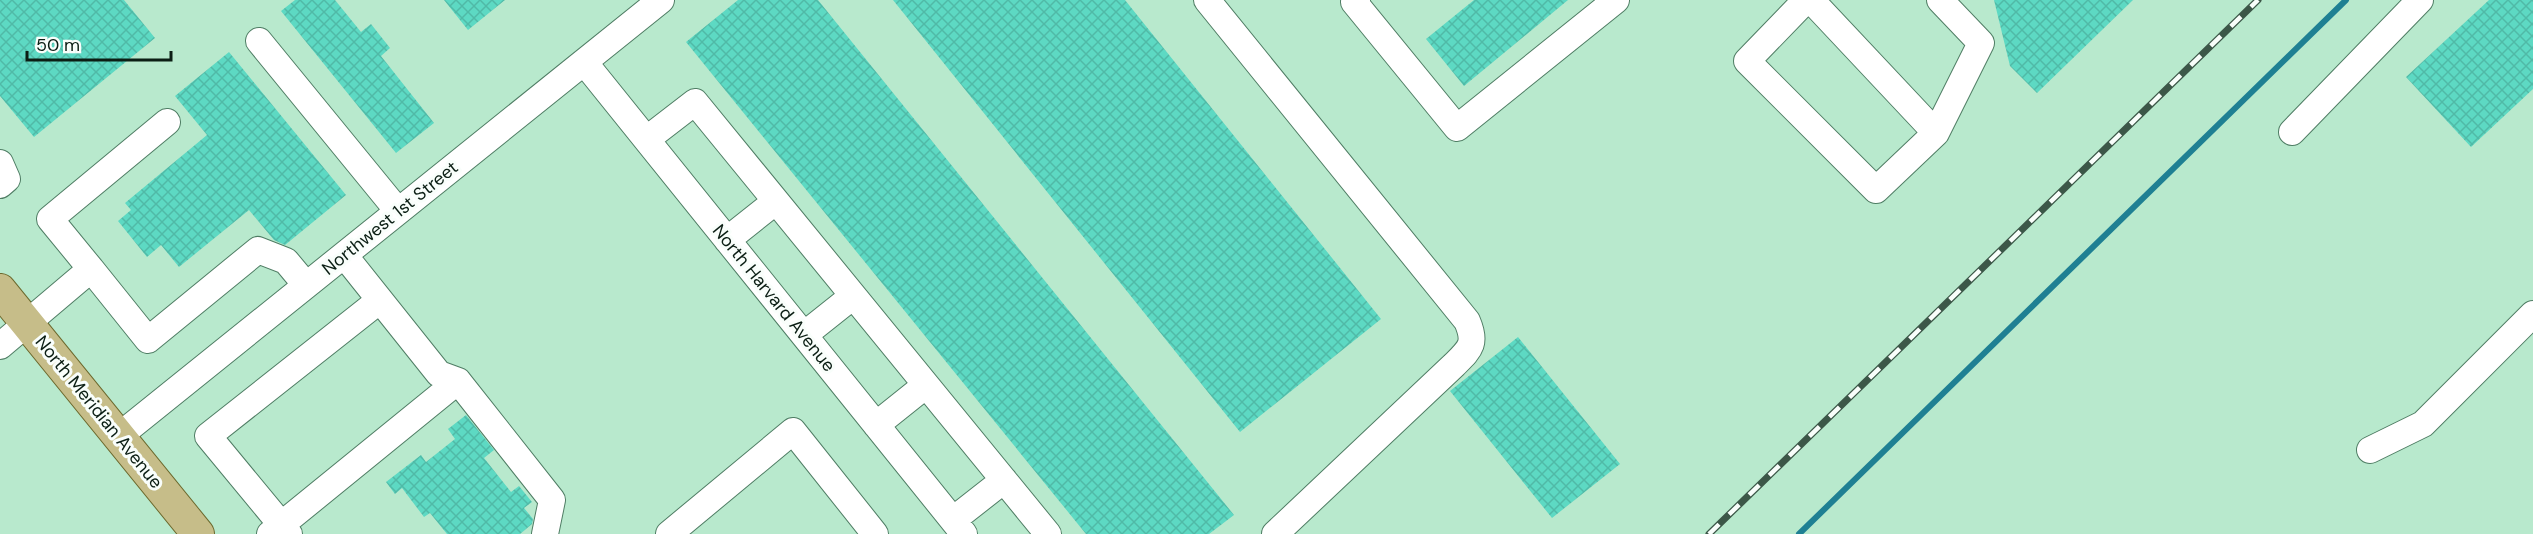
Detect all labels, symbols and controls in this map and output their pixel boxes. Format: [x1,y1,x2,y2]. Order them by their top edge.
scale bar [27,24,171,62]
text: 50 m [36,33,80,57]
street label: Northwest 1st Street [317,156,463,280]
street label: North Harvard Avenue [707,219,841,377]
street label: North Meridian Avenue [30,331,168,493]

